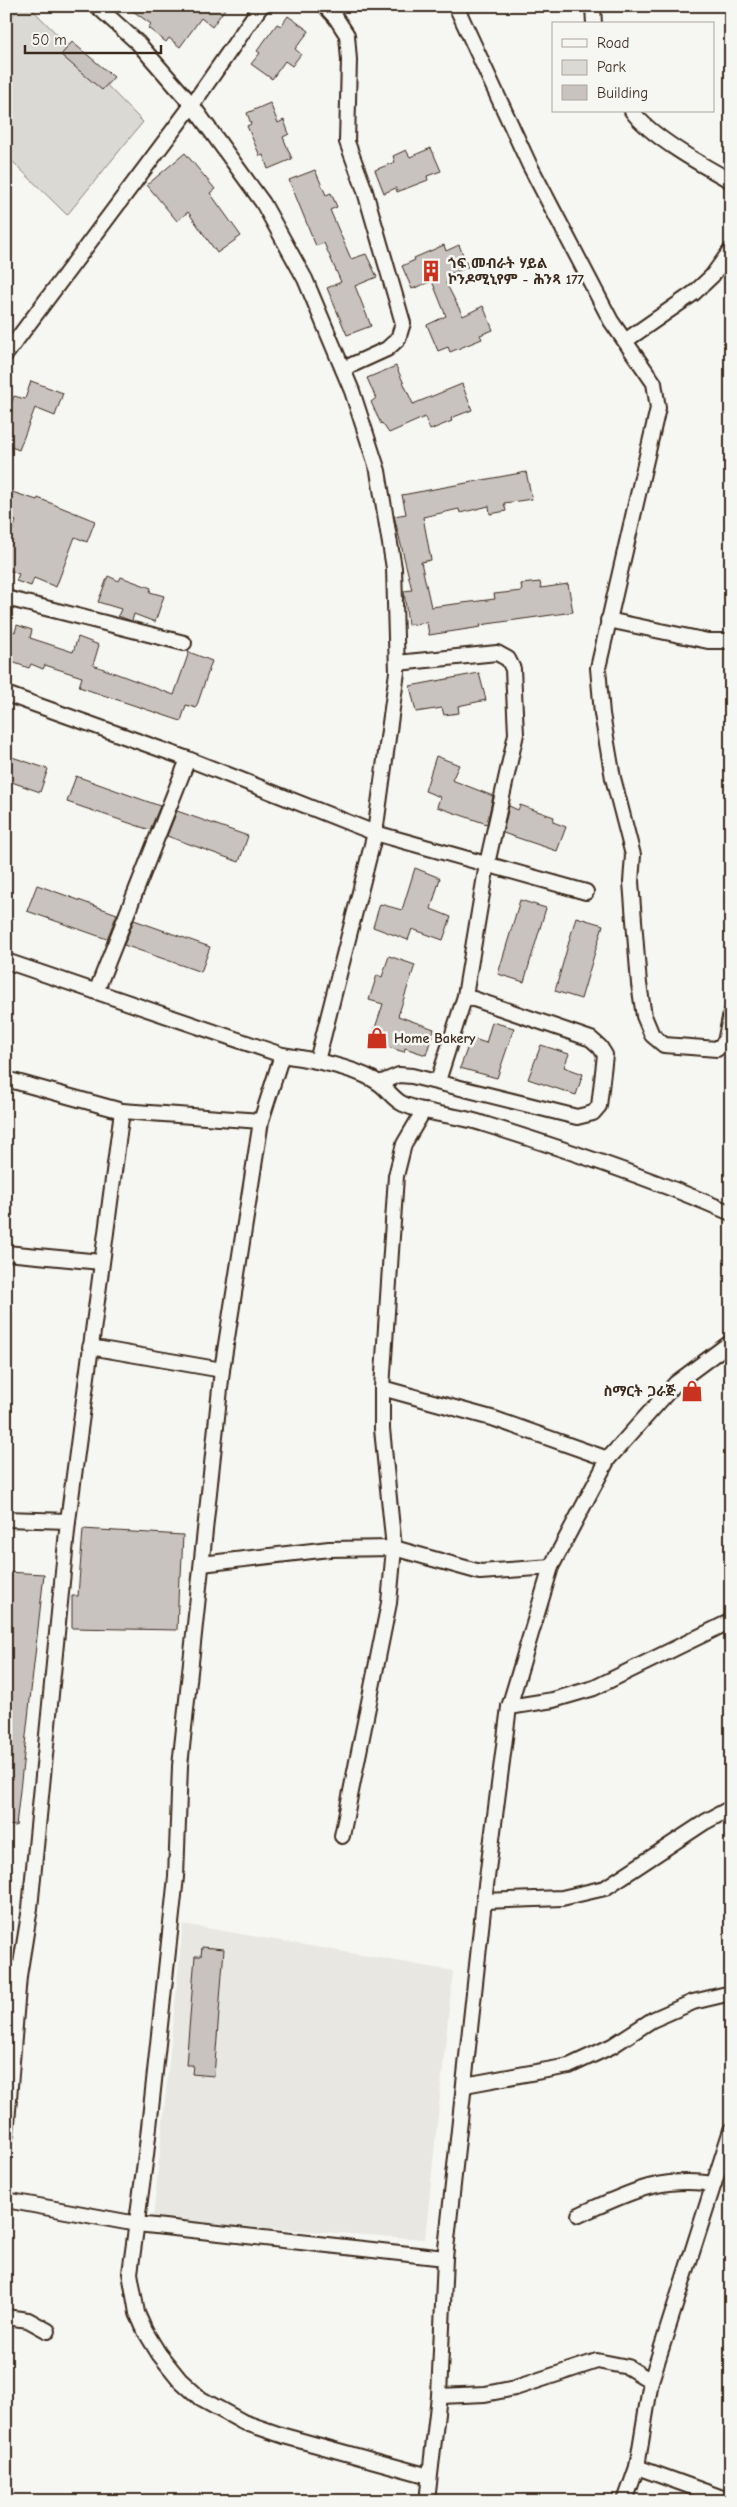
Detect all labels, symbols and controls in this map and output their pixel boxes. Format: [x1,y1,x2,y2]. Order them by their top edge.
scale bar [25,22,161,54]
legend [552,22,714,112]
text: 50 m [32,31,67,49]
text: Road [597,34,629,52]
text: Park [597,58,626,76]
text: Building [597,84,648,102]
place label: ጎፍ መብራት ሃይል ኮንዶሚኒየም - ሕንጻ 177 [448,255,585,288]
building icon: ጎፍ መብራት ሃይል ኮንዶሚኒየም - ሕንጻ 177 [418,258,444,284]
shop icon: Home Bakery [364,1025,390,1051]
place label: Home Bakery [394,1030,476,1047]
shop icon: ስማርት ጋራጅ [679,1378,705,1404]
place label: ስማርት ጋራጅ [603,1383,677,1400]

